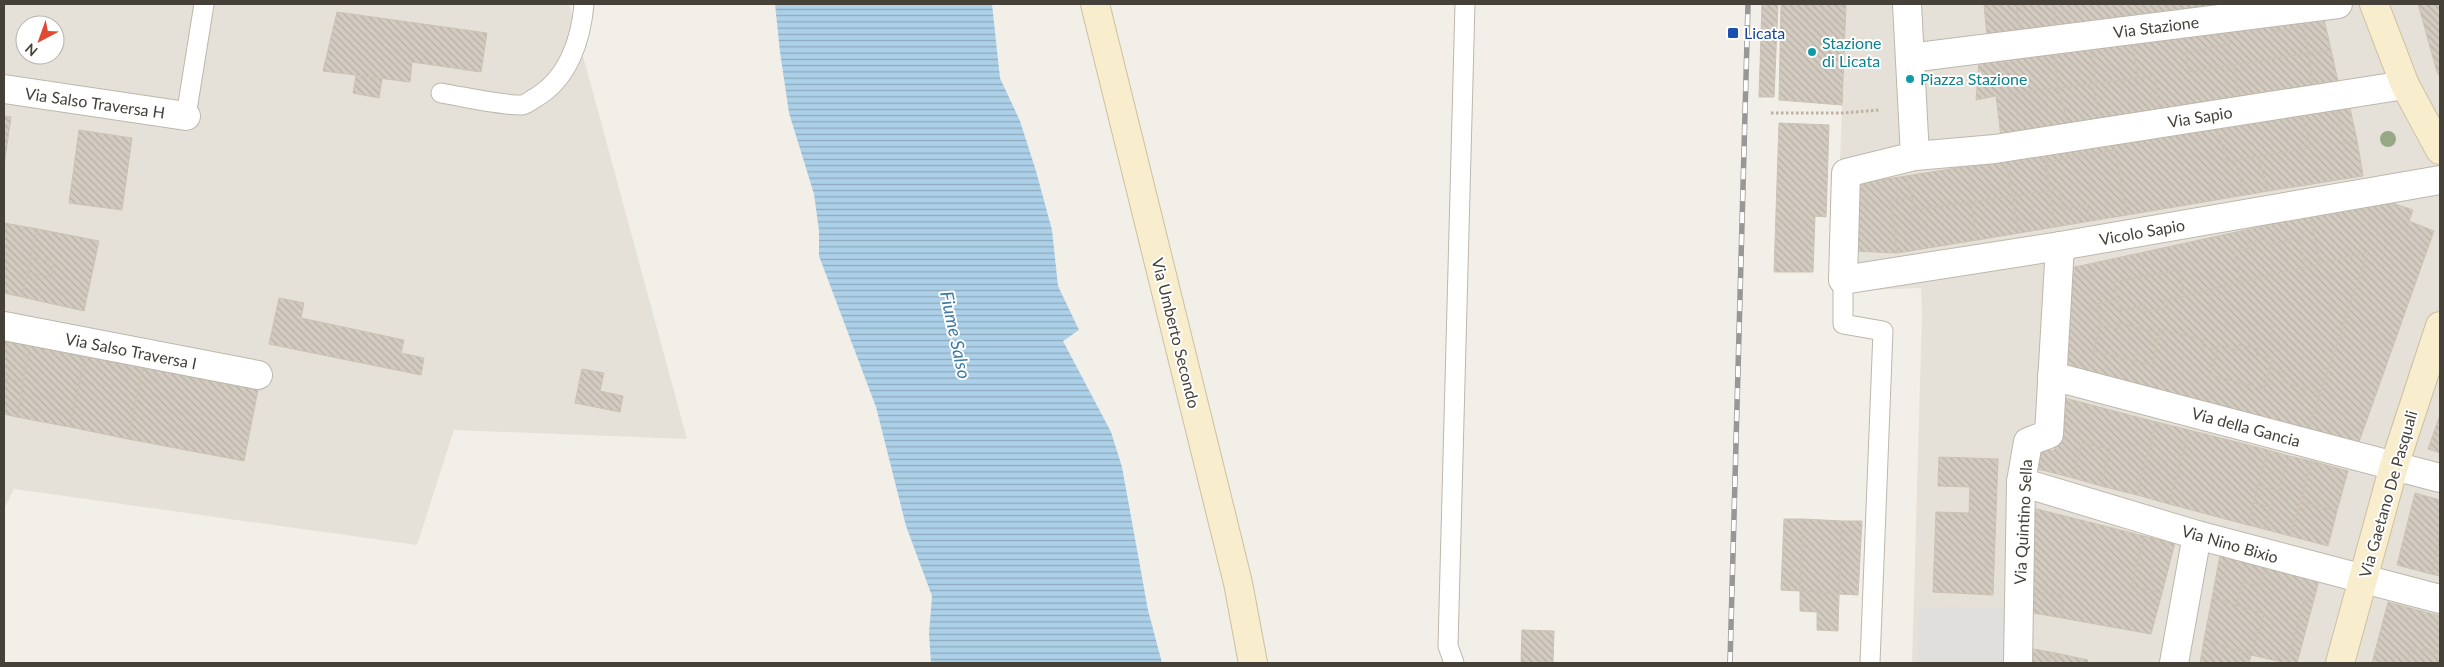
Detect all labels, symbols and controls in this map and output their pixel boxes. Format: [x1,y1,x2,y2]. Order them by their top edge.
street label: Via Stazione [2112,12,2200,41]
north arrow [15,15,65,65]
place label: Licata [1744,23,1785,42]
marker: Licata [1726,26,1740,40]
place label: Stazione di Licata [1822,33,1882,70]
text: N [21,40,41,60]
marker: Stazione di Licata [1806,46,1818,58]
place label: Piazza Stazione [1920,69,2027,88]
marker: Piazza Stazione [1904,73,1916,85]
street label: Via Salso Traversa H [24,83,166,122]
street label: Via Sapio [2166,102,2234,131]
street label: Vicolo Sapio [2098,215,2186,248]
street label: Via Umberto Secondo [1149,256,1204,410]
water label: Fiume Salso [936,289,976,381]
street label: Via Salso Traversa I [64,328,198,373]
street label: Via della Gancia [2190,403,2303,450]
street label: Via Gaetano De Pasquali [2355,408,2420,580]
street label: Via Quintino Sella [2010,459,2035,585]
street label: Via Nino Bixio [2180,521,2281,566]

